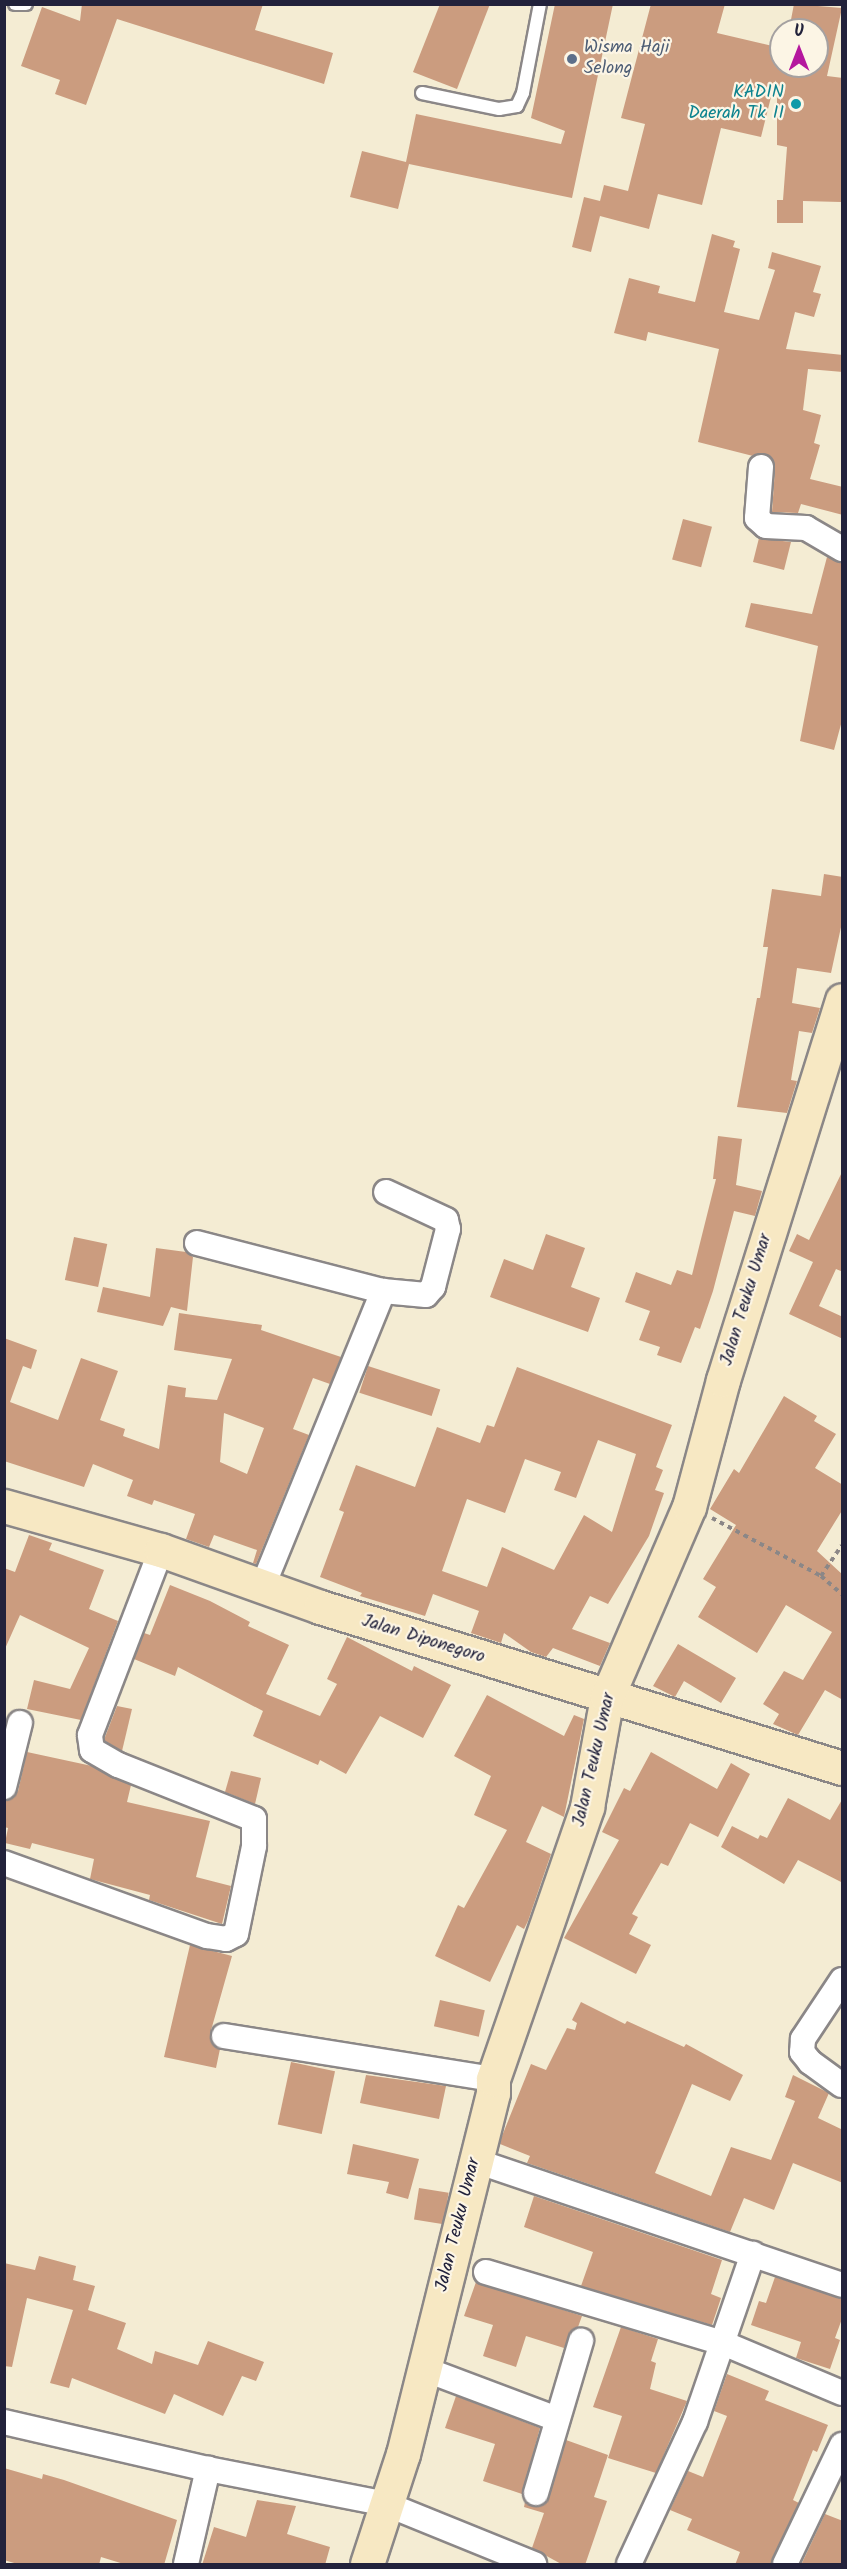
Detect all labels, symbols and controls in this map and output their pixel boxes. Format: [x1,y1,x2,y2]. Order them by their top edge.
north arrow [769,18,829,78]
text: U [794,19,804,44]
place label: Wisma Haji Selong [584,38,669,80]
marker: Wisma Haji Selong [565,52,579,66]
place label: KADIN Daerah Tk II [688,83,784,125]
marker: KADIN Daerah Tk II [789,97,803,111]
street label: Jalan Teuku Umar [717,1231,777,1369]
street label: Jalan Diponegoro [359,1611,487,1669]
street label: Jalan Teuku Umar [569,1691,621,1829]
street label: Jalan Teuku Umar [432,2156,486,2294]

